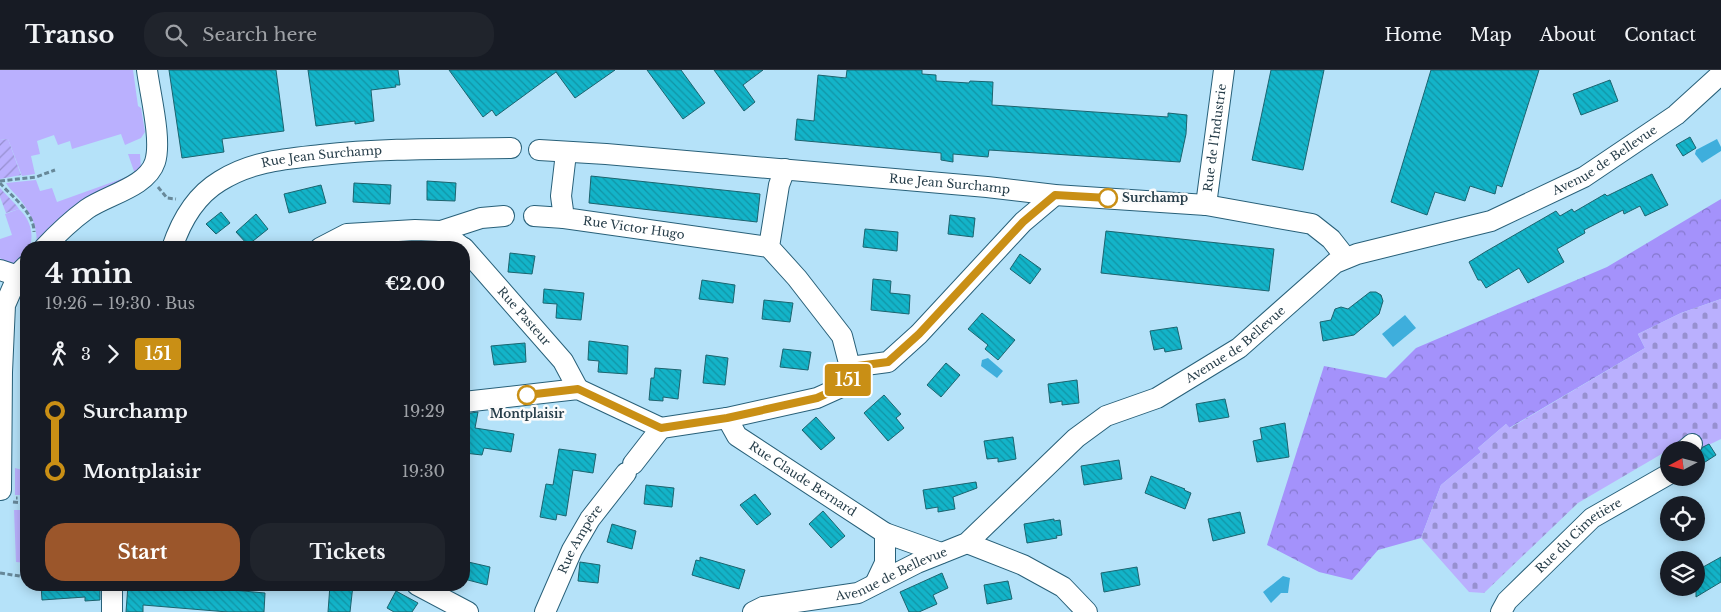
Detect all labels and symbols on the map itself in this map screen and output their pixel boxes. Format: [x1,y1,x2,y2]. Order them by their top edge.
street label: Rue de l'Industrie [1200,82,1229,193]
street label: Avenue de Bellevue [1549,122,1660,198]
street label: Rue Jean Surchamp [260,142,382,170]
street label: Rue Jean Surchamp [889,171,1011,197]
marker: Surchamp [1098,188,1118,208]
place label: Surchamp [1122,190,1188,205]
street label: Rue Victor Hugo [582,213,686,242]
street label: Rue Pasteur [495,284,554,349]
street label: Avenue de Bellevue [1182,303,1288,386]
line badge: 151 [819,364,877,396]
marker: Montplaisir [517,385,537,405]
place label: Montplaisir [490,406,564,421]
street label: Rue Claude Bernard [746,438,859,519]
north arrow [1660,441,1705,486]
street label: Rue du Cimetière [1532,495,1624,576]
street label: Rue Ampère [555,501,605,576]
street label: Avenue de Bellevue [834,544,949,603]

